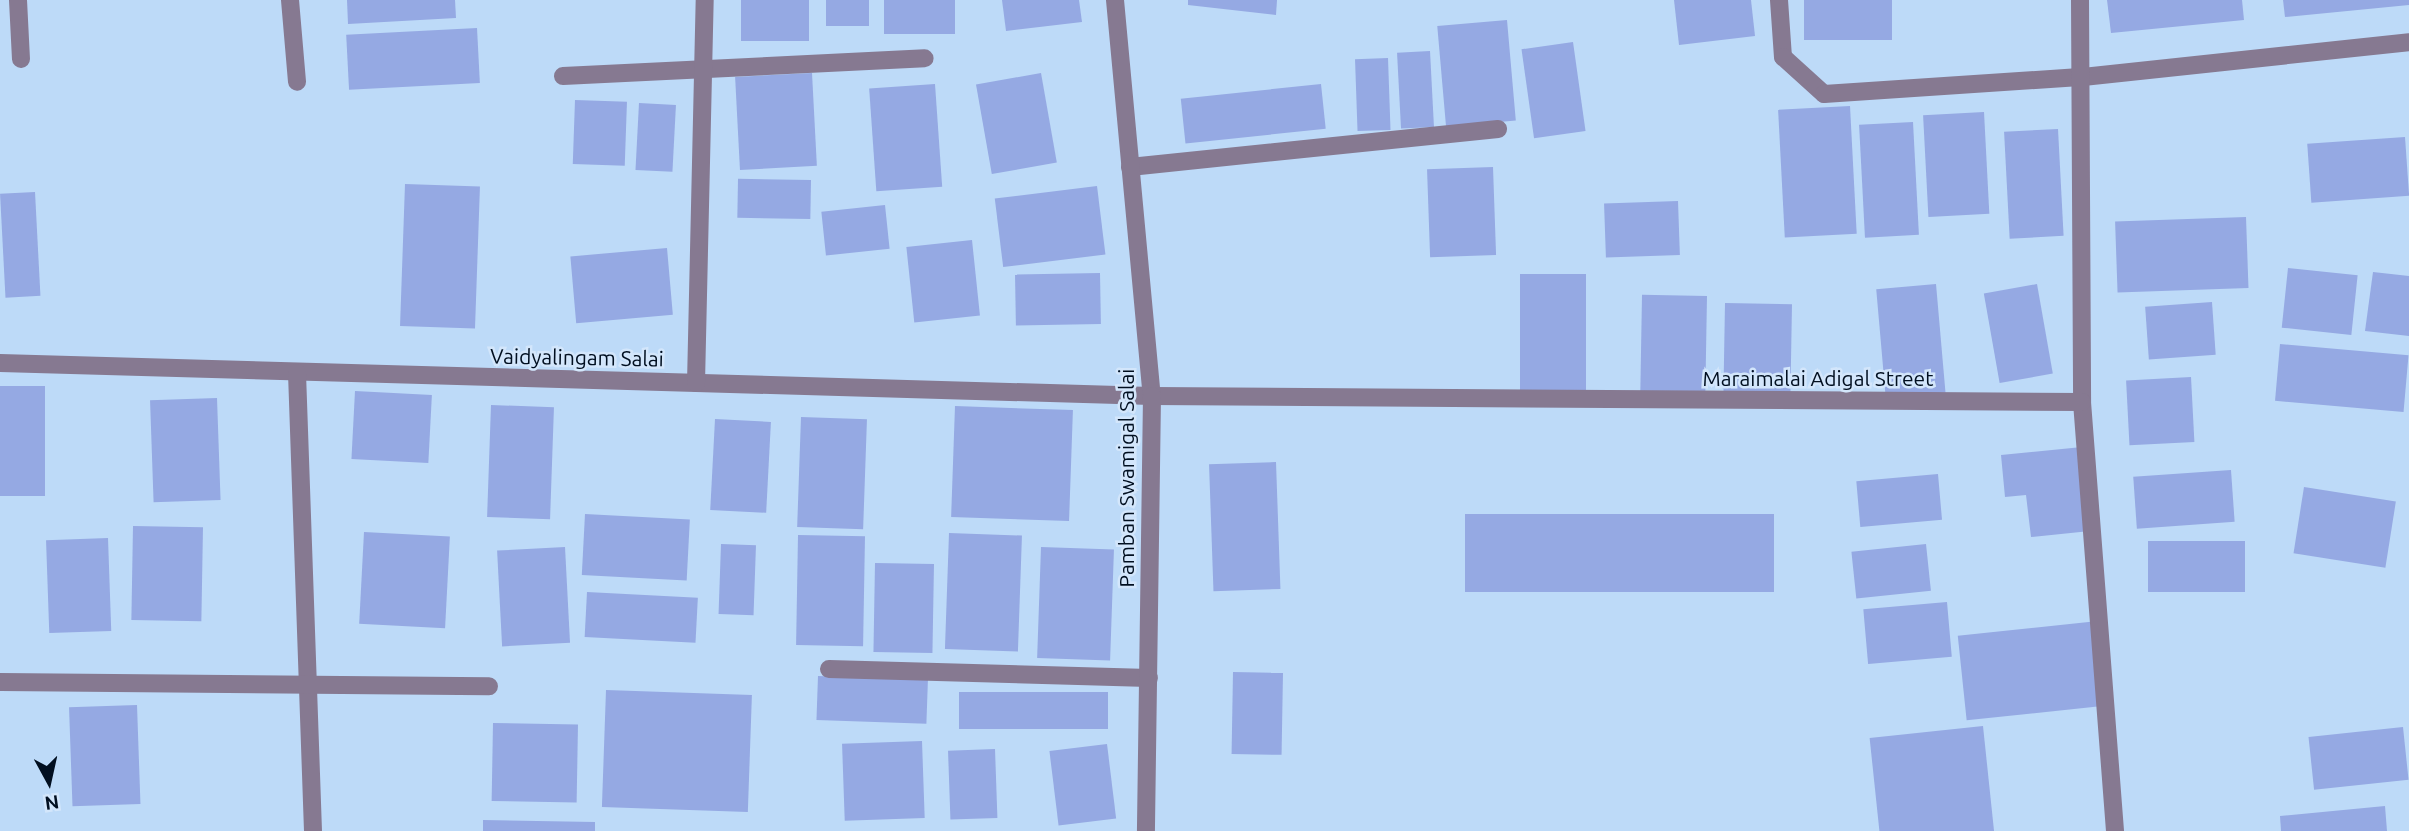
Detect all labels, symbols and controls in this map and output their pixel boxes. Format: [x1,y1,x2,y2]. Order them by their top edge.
street label: Vaidyalingam Salai [490,343,664,371]
street label: Maraimalai Adigal Street [1703,365,1933,391]
street label: Pamban Swamigal Salai [1113,369,1139,587]
north arrow [14,747,84,817]
text: N [43,791,60,815]

